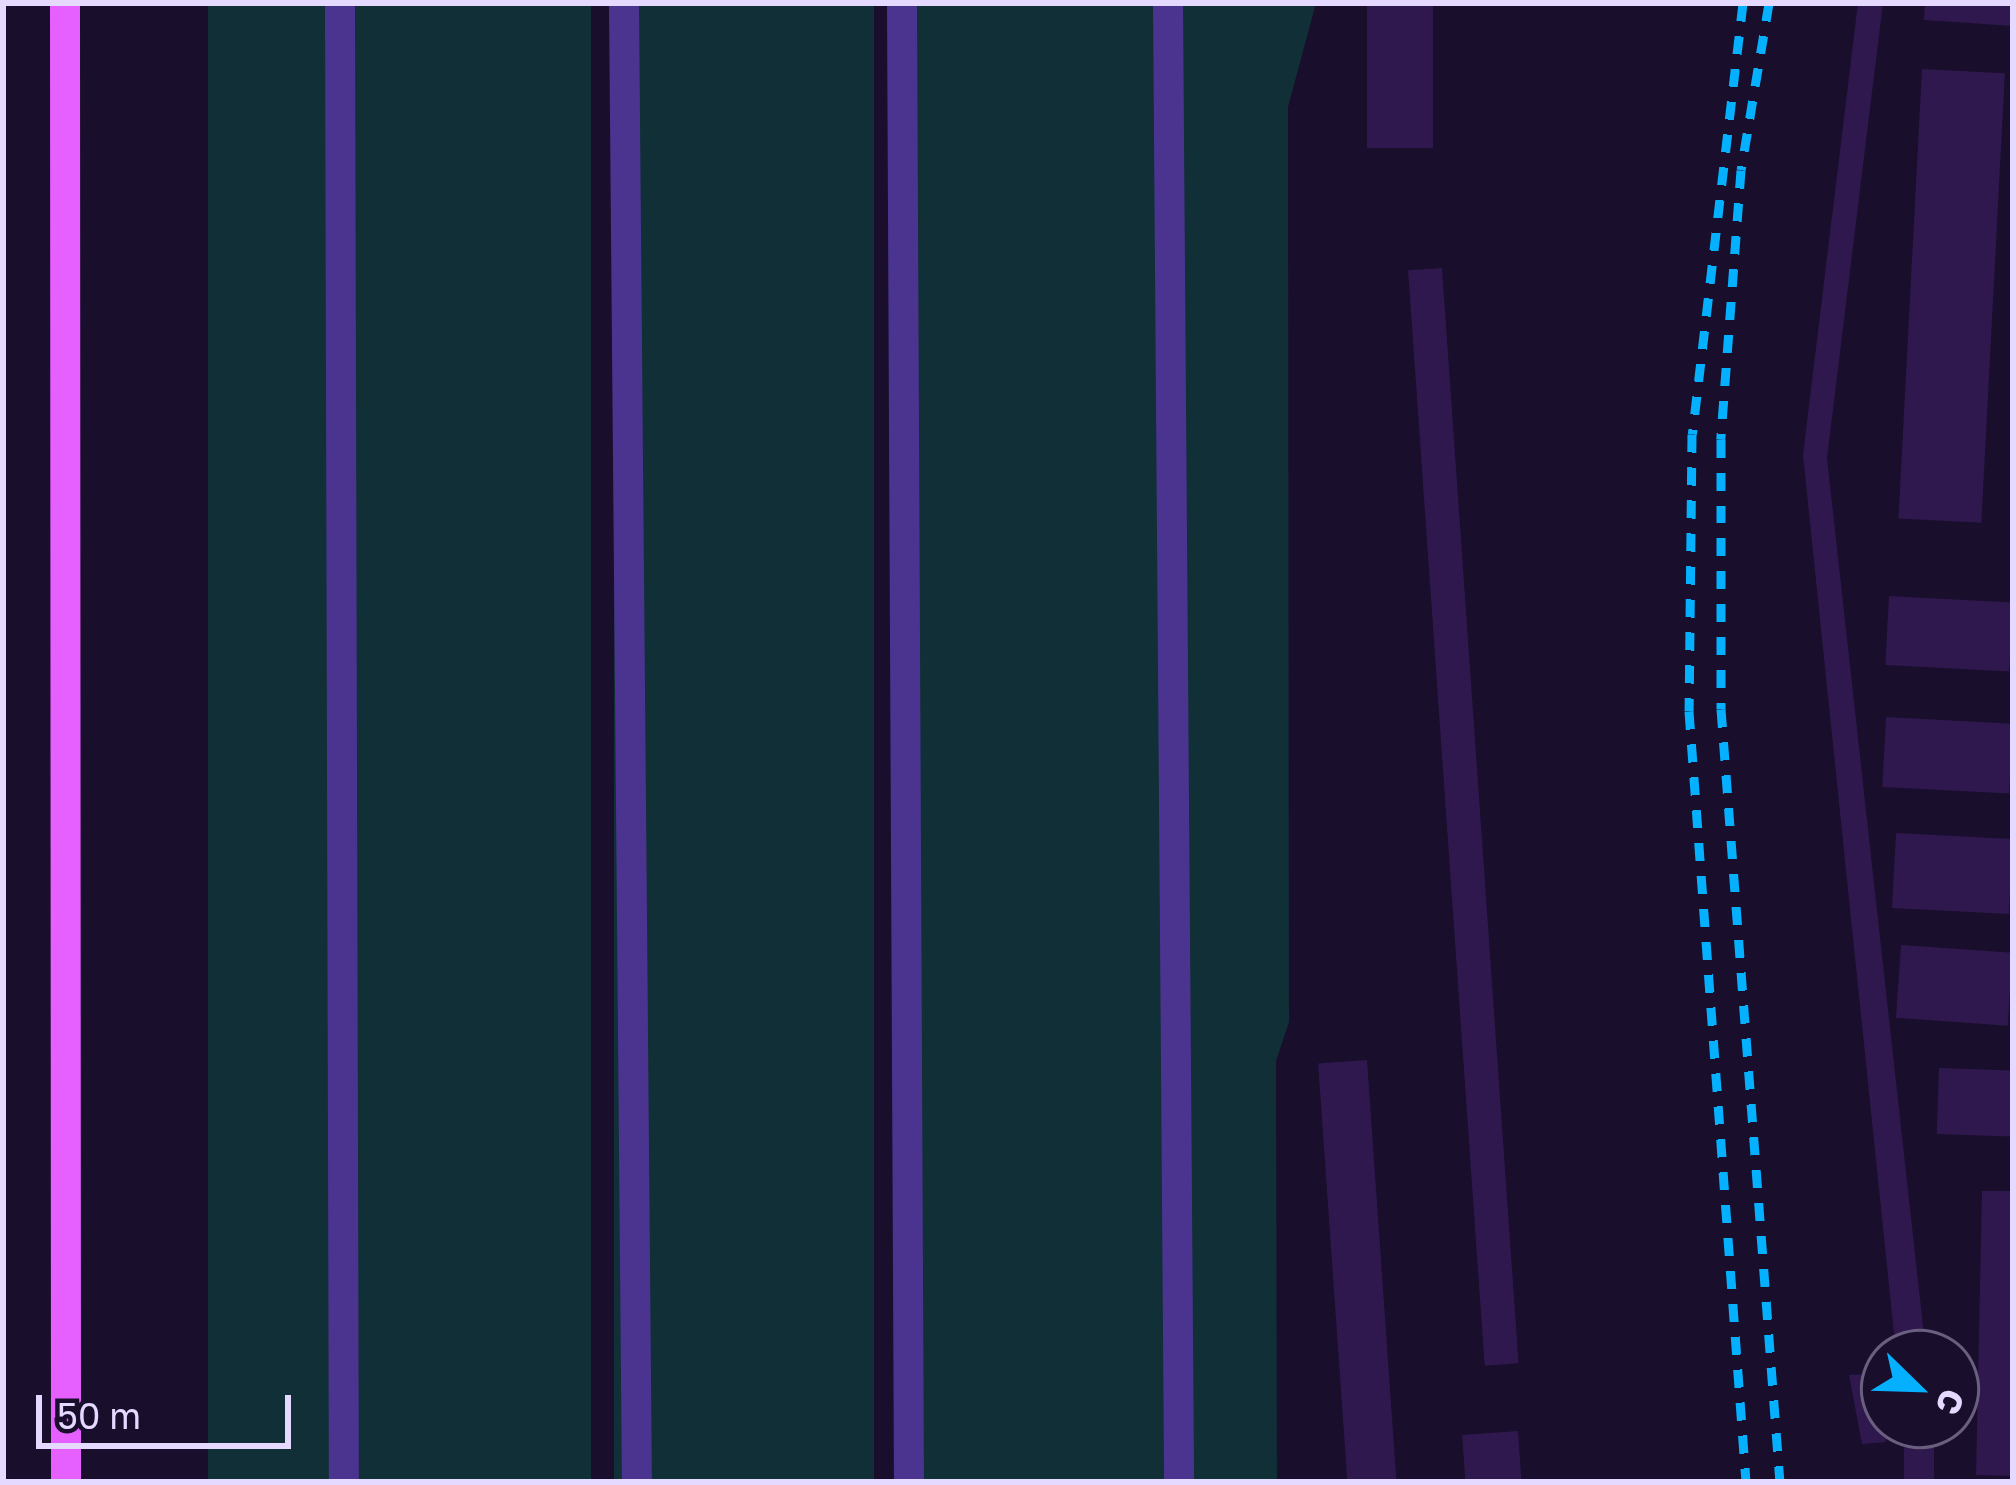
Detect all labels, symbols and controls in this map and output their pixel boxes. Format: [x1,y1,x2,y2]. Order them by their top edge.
north arrow [1860,1329,1980,1449]
scale bar [42,1371,297,1445]
text: С [1928,1384,1973,1420]
text: 50 m [57,1394,141,1437]

